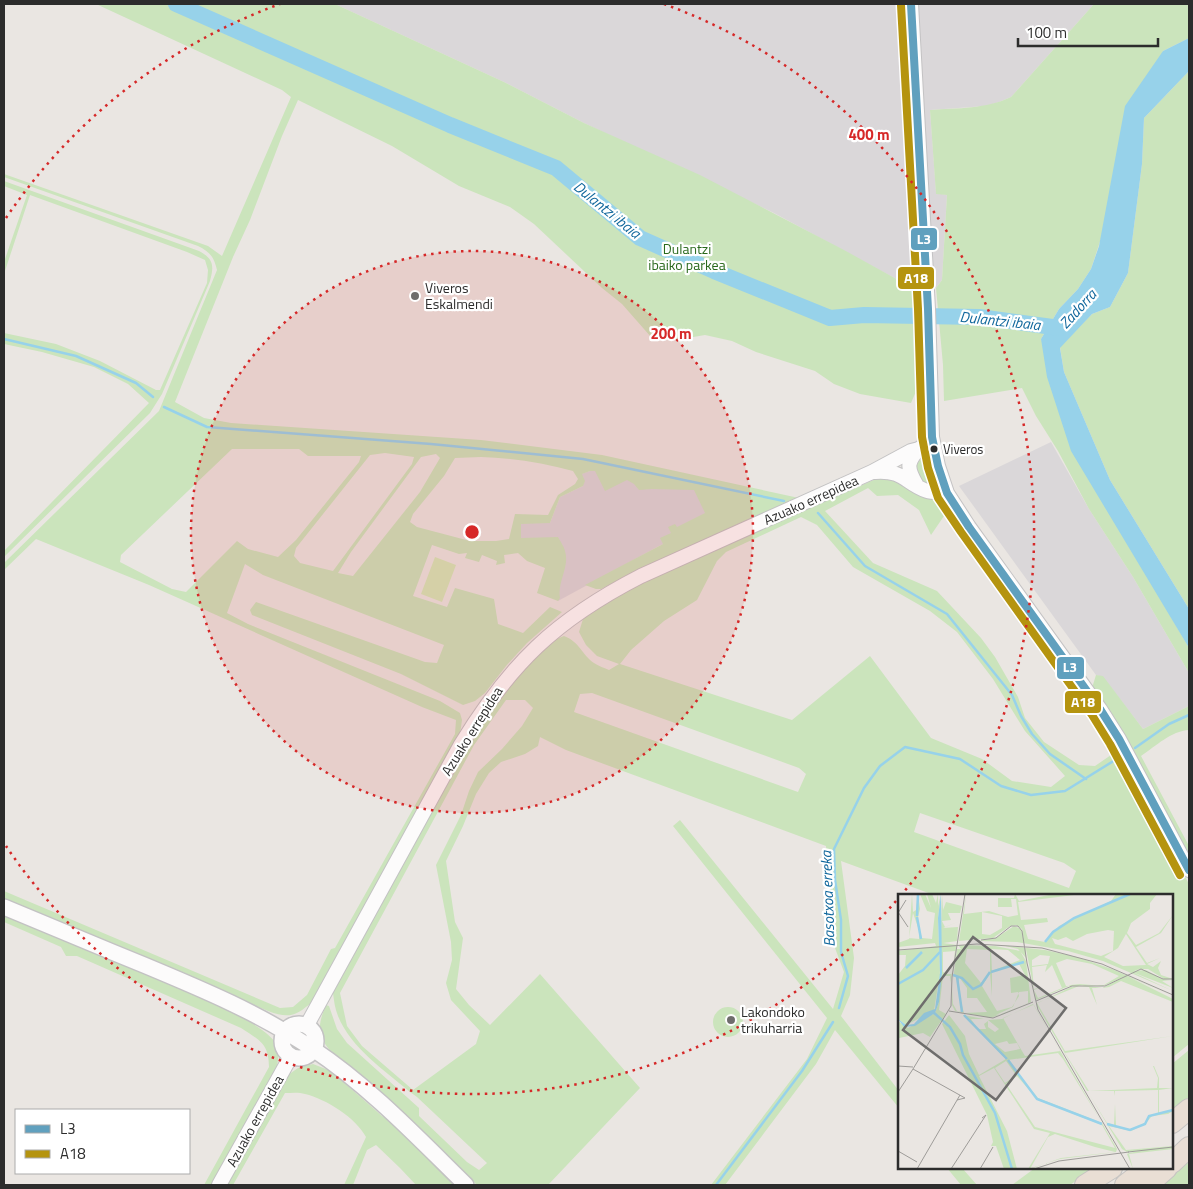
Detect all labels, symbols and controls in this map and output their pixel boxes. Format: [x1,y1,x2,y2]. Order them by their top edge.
scale bar [1018,15,1158,47]
text: 100 m [1026,21,1067,44]
text: 400 m [848,123,890,146]
water label: Dulantzi ibaia [569,175,647,245]
line badge: L3 [910,227,938,251]
text: L3 [917,228,931,249]
park label: Dulantzi ibaiko parkea [648,238,726,275]
line badge: A18 [897,266,935,290]
text: A18 [904,267,928,288]
place label: Viveros Eskalmendi [425,277,493,314]
water label: Zadorra [1054,283,1103,334]
marker: Viveros Eskalmendi [409,290,421,302]
water label: Dulantzi ibaia [959,305,1043,336]
text: 200 m [650,322,692,345]
place label: Viveros [943,439,983,459]
marker: Viveros [929,444,939,454]
street label: Azuako errepidea [760,469,862,530]
centre of rings [463,523,481,541]
line badge: L3 [1056,656,1085,680]
text: L3 [1063,656,1077,677]
street label: Azuako errepidea [436,682,507,779]
line badge: A18 [1064,690,1102,714]
text: A18 [1071,691,1095,712]
water label: Basotxoa erreka [814,849,841,947]
inset map [898,894,1173,1169]
place label: Lakondoko trikuharria [741,1001,805,1038]
marker: Lakondoko trikuharria [725,1014,737,1026]
street label: Azuako errepidea [221,1071,288,1170]
legend [15,1109,190,1174]
text: L3 [60,1117,76,1140]
text: A18 [60,1142,86,1165]

